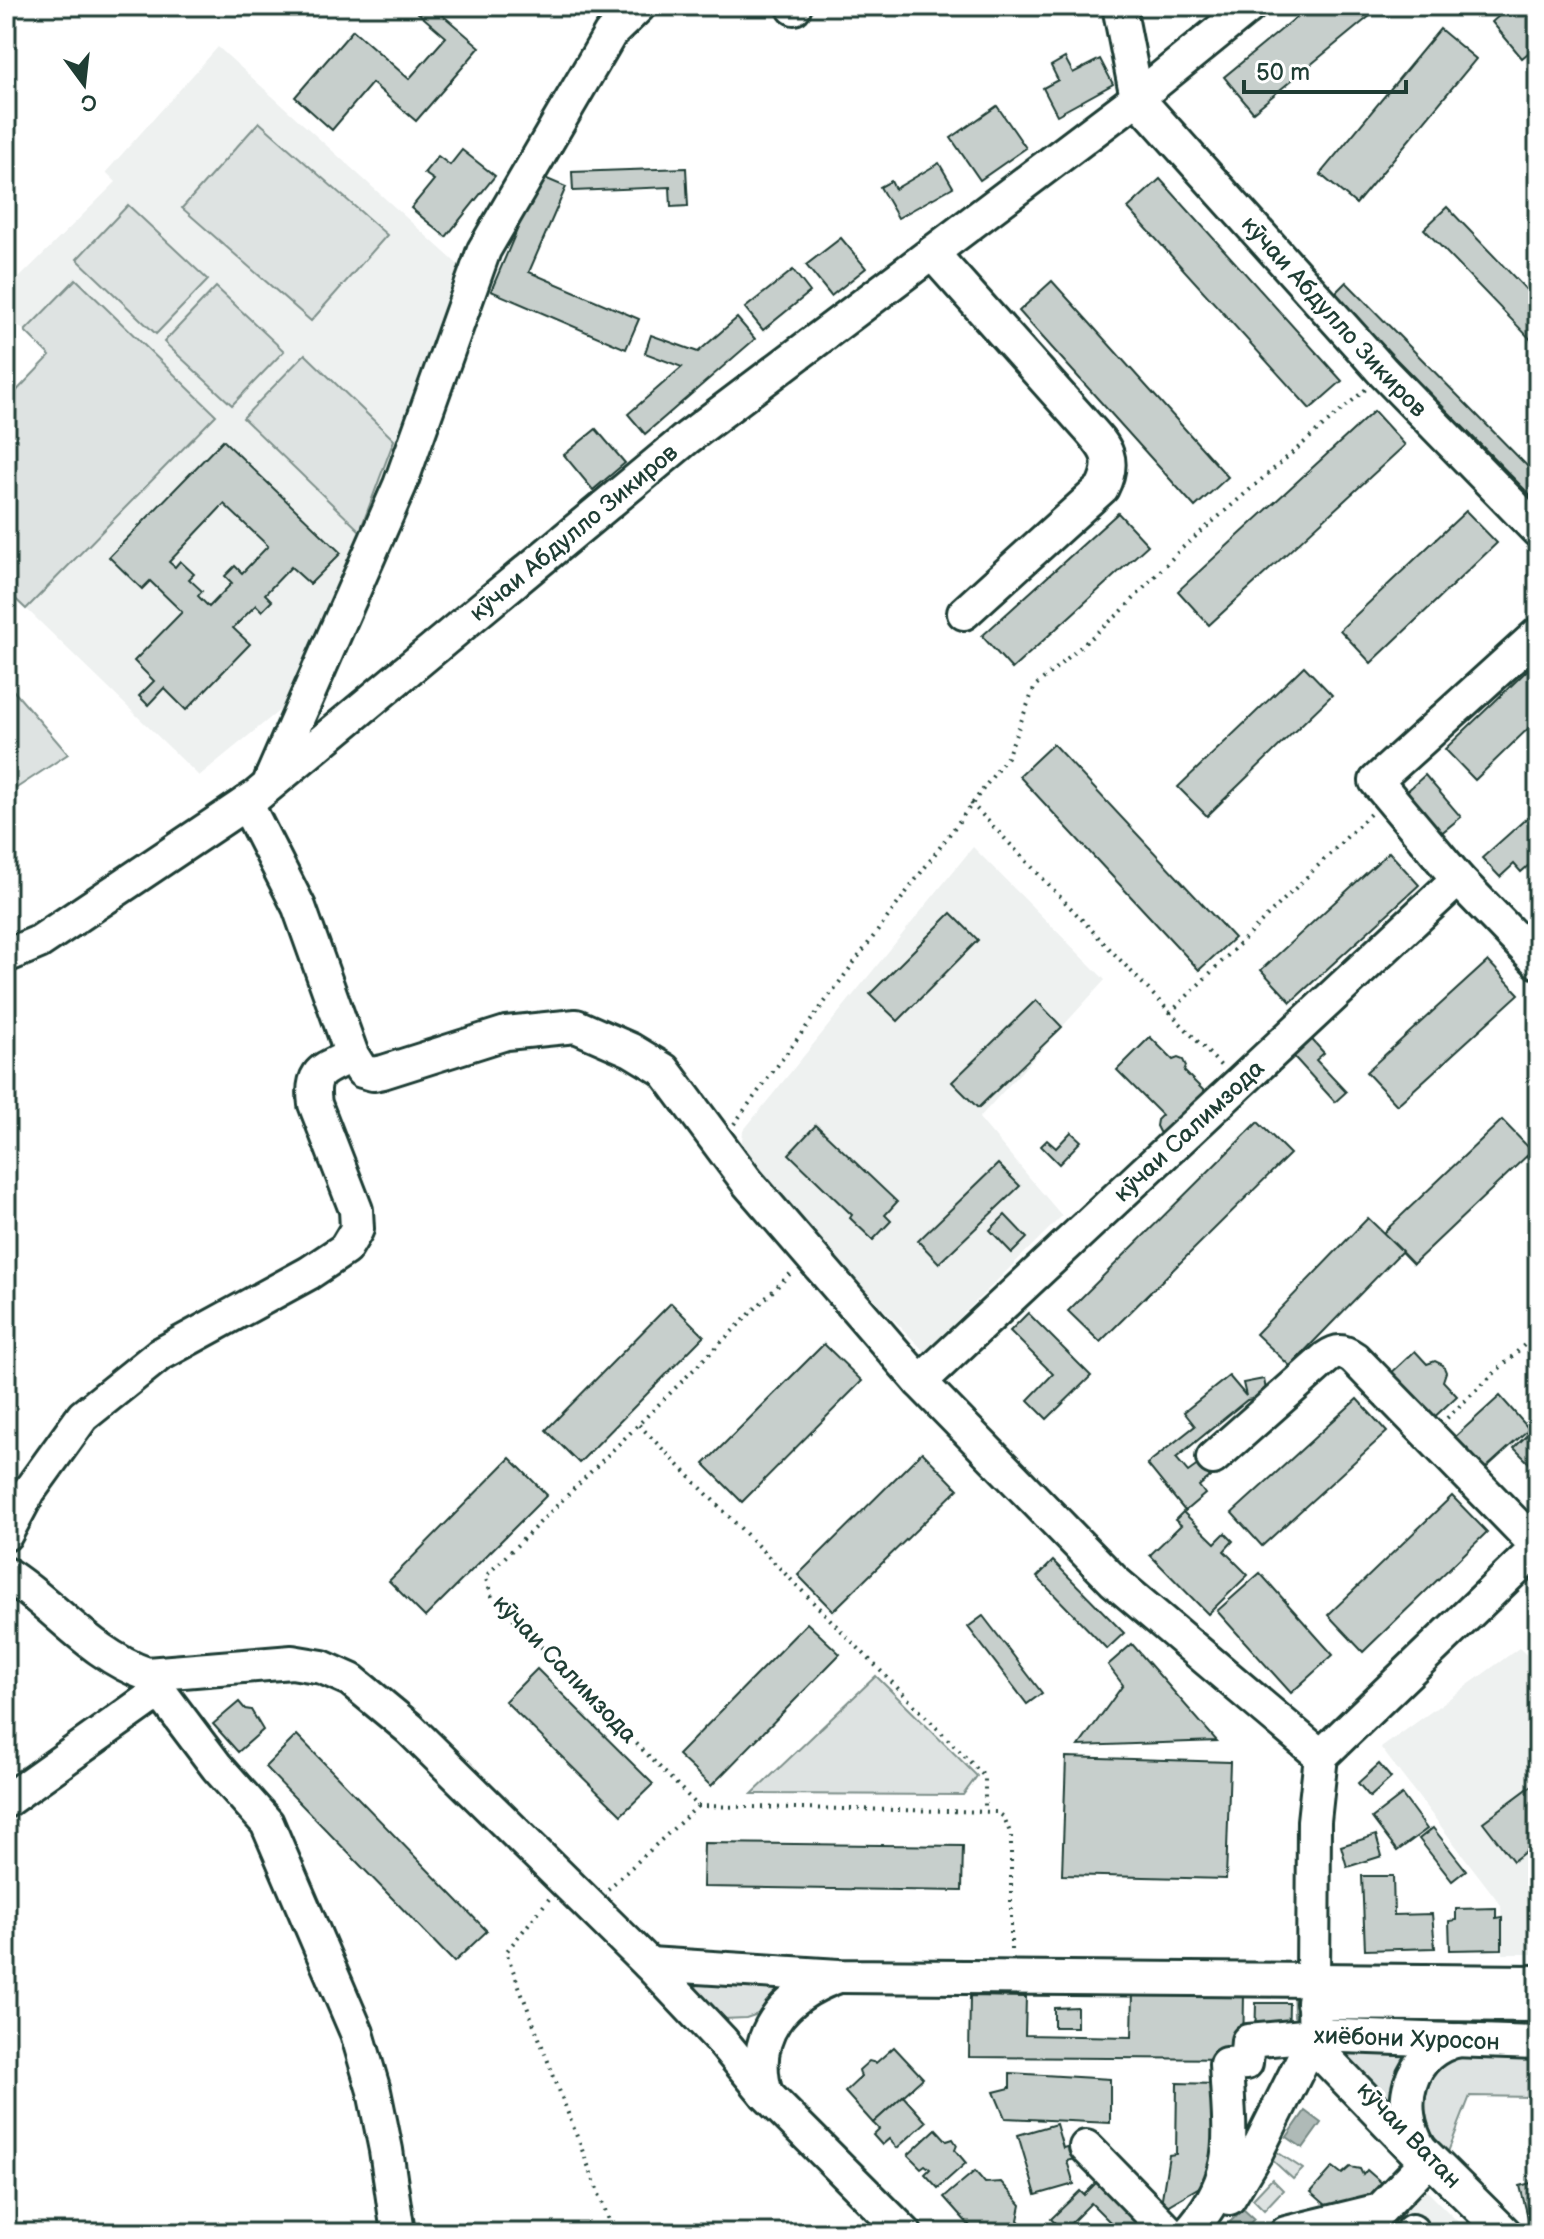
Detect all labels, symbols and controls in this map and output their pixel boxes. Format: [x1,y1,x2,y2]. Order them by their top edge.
north arrow [44,44,124,124]
scale bar [1244,44,1406,94]
text: 50 m [1256,58,1310,87]
text: С [78,87,100,117]
street label: кӯчаи Абдулло Зикиров [1235,210,1433,423]
street label: кӯчаи Абдулло Зикиров [463,437,684,627]
street label: кӯчаи Салимзода [1108,1053,1270,1208]
street label: кӯчаи Салимзода [487,1589,643,1749]
street label: хиёбони Хуросон [1313,2020,1501,2056]
street label: кӯчаи Ватан [1351,2075,1467,2195]

